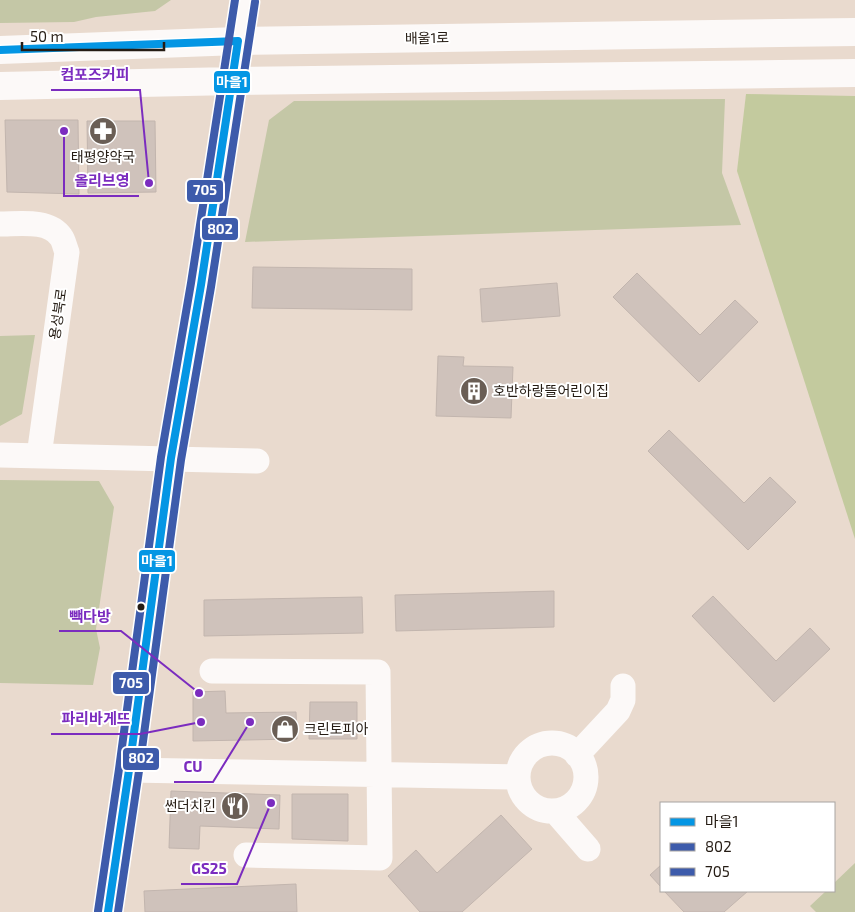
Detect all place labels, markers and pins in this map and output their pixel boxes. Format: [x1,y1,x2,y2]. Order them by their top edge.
callout: 컴포즈커피 [51,60,140,90]
pharmacy icon: 태평양약국 [88,116,118,146]
place label: 태평양약국 [71,148,135,165]
callout: 올리브영 [64,166,139,196]
building icon: 호반하랑뜰어린이집 [459,376,489,406]
place label: 호반하랑뜰어린이집 [493,382,609,399]
callout: 빽다방 [59,601,121,631]
unlabelled marker [136,602,146,612]
callout: 파리바게뜨 [51,704,140,734]
shop icon: 크린토피아 [270,714,300,744]
place label: 크린토피아 [304,720,369,737]
callout: CU [174,752,213,782]
restaurant icon: 썬더치킨 [220,791,250,821]
place label: 썬더치킨 [164,797,216,814]
callout: GS25 [181,854,237,884]

